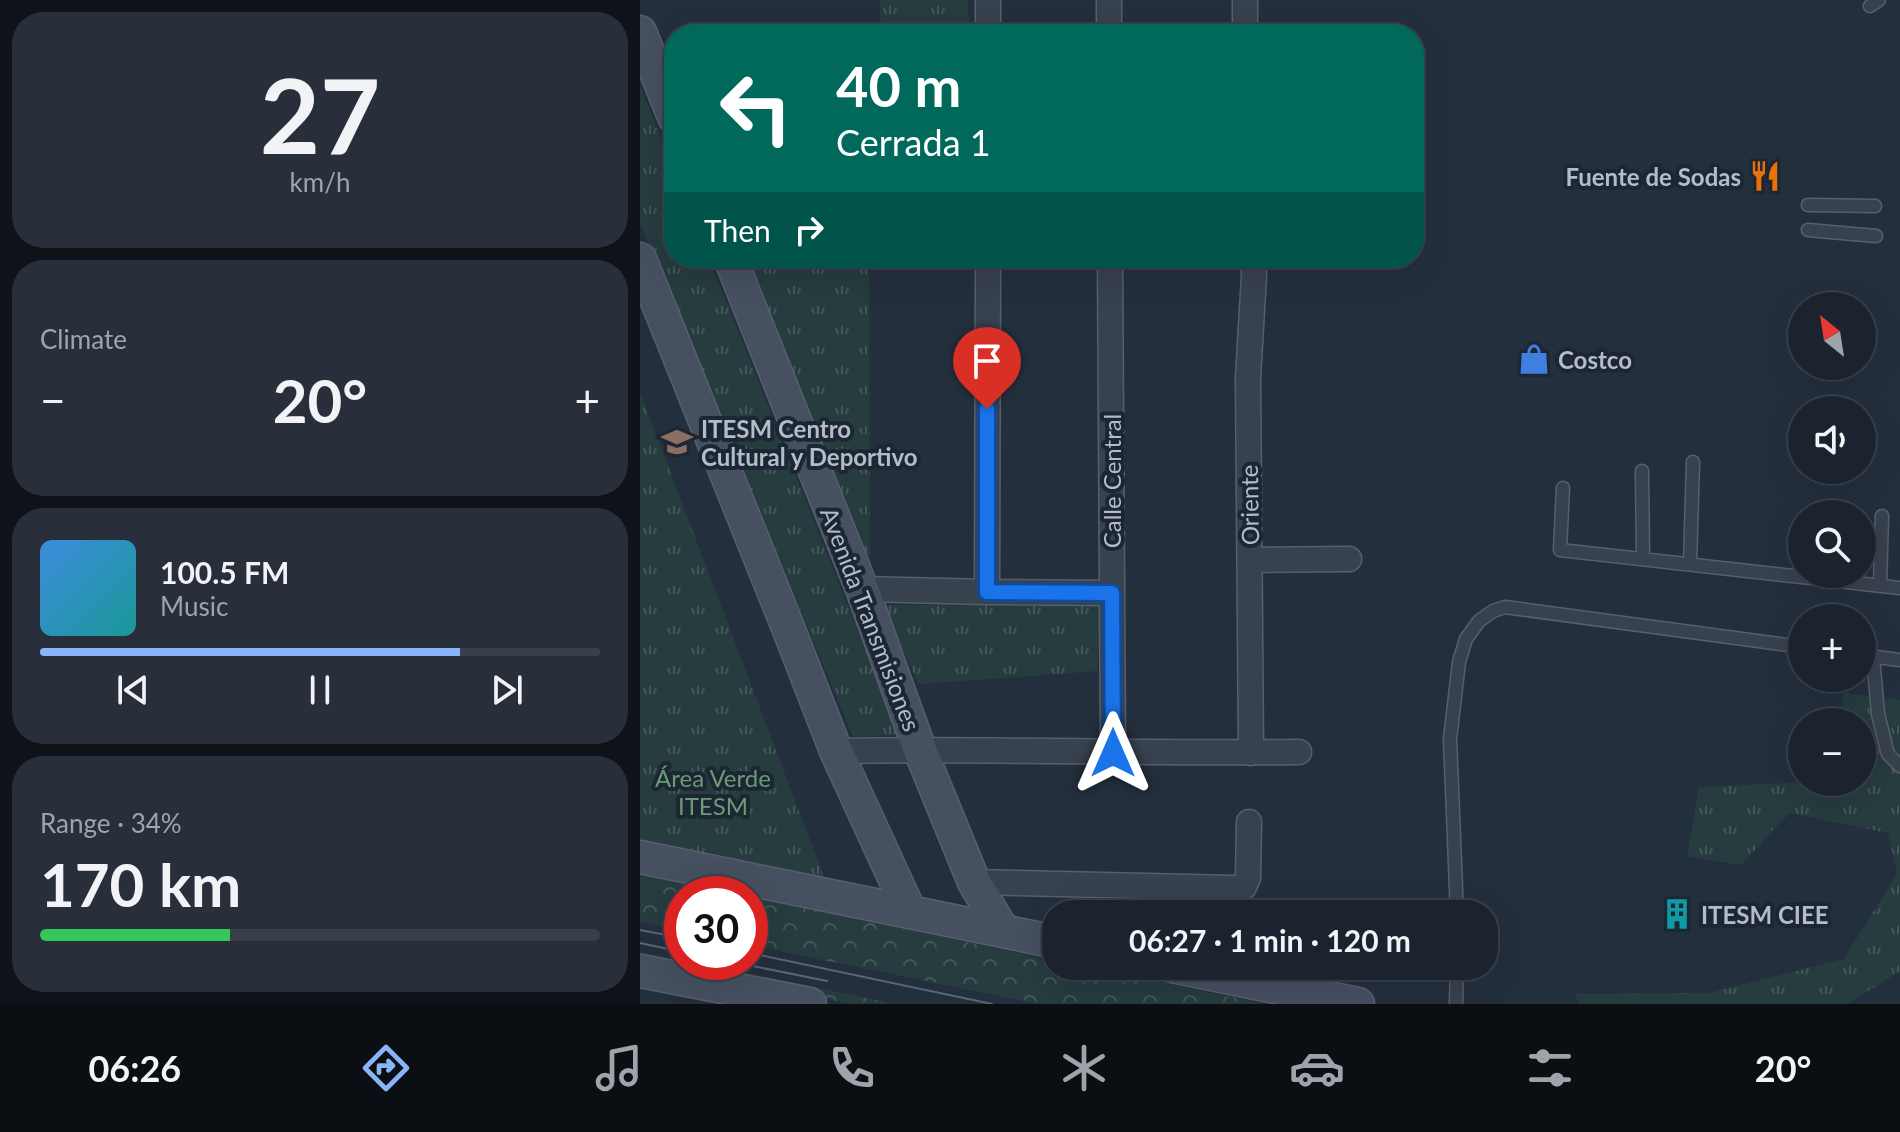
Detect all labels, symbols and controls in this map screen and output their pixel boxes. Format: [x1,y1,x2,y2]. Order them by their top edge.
text: 27 [260,51,380,176]
text: 40 m [836,52,961,119]
icon: left [704,56,808,160]
text: Cerrada 1 [836,120,991,164]
restaurant icon: Fuente de Sodas [1748,159,1782,193]
place label: Fuente de Sodas [1566,162,1741,191]
text: km/h [290,166,350,198]
icon: right [787,208,831,252]
text: Then [704,212,771,248]
north arrow [1788,292,1876,380]
map controls [1788,292,1876,796]
text: Climate [40,323,127,355]
pin [953,327,1021,409]
icon: arrive [965,339,1009,383]
shop icon: Costco [1517,342,1551,376]
place label: Costco [1558,345,1632,374]
text: 20° [273,364,367,436]
text: − [40,374,66,426]
text: + [574,374,600,426]
button: sound [1788,396,1876,484]
place label: ITESM Centro Cultural y Deportivo [701,414,918,471]
street label: Calle Central [1097,414,1126,548]
school or university icon: ITESM Centro Cultural y Deportivo [660,425,694,459]
street label: Oriente [1234,464,1264,546]
button: search [1788,500,1876,588]
street label: Avenida Transmisiones [815,503,927,735]
text: 100.5 FM [160,554,289,590]
text: Music [160,590,228,622]
button: + [1788,604,1876,692]
icon: previous [111,668,155,712]
icon: pause [298,668,342,712]
icon: next [485,668,529,712]
button: − [1788,708,1876,796]
position arrow [1071,711,1155,795]
park label: Área Verde ITESM [655,763,771,820]
text: Range · 34% [40,807,182,839]
text: 170 km [40,848,241,920]
speed limit sign: 30 [664,876,768,980]
building icon: ITESM CIEE [1660,897,1694,931]
place label: ITESM CIEE [1701,900,1829,929]
text: 06:27 · 1 min · 120 m [1129,922,1411,958]
icon: directions [358,1040,414,1096]
icon: music [591,1040,647,1096]
icon: phone [824,1040,880,1096]
icon: climate [1056,1040,1112,1096]
icon: car [1289,1040,1345,1096]
icon: filters [1522,1040,1578,1096]
text: 06:26 [88,1046,181,1090]
text: 20° [1755,1046,1811,1090]

